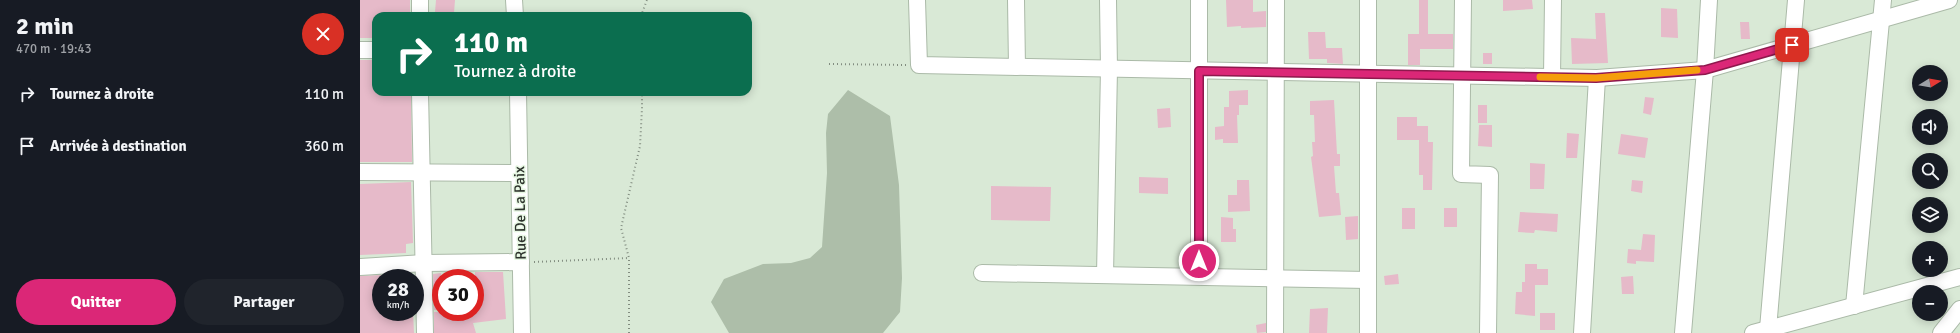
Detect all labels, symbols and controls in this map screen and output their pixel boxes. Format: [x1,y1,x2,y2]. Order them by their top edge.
text: 2 min [16,11,74,41]
button: close [302,13,344,55]
text: 110 m [454,26,528,60]
icon: right [388,28,440,80]
pin [1775,28,1809,62]
icon: arrive [1781,34,1803,56]
text: 470 m · 19:43 [16,41,92,57]
text: Tournez à droite [454,60,576,82]
north arrow [1912,65,1948,101]
map controls [1912,65,1948,321]
icon: right [16,83,38,105]
text: Tournez à droite [50,85,154,103]
text: 110 m [304,85,344,103]
button: sound [1912,109,1948,145]
icon: arrive [16,135,38,157]
text: Arrivée à destination [50,137,187,155]
text: 360 m [304,137,344,155]
button: search [1912,153,1948,189]
street label: Rue De La Paix [510,166,530,260]
button: layers [1912,197,1948,233]
position arrow [1178,240,1220,282]
button: + [1912,241,1948,277]
speed limit sign: 30 [432,269,484,321]
text: 28 [387,277,409,302]
button: Quitter [16,279,176,325]
button: Partager [184,279,344,325]
button: − [1912,285,1948,321]
text: km/h [387,299,409,311]

